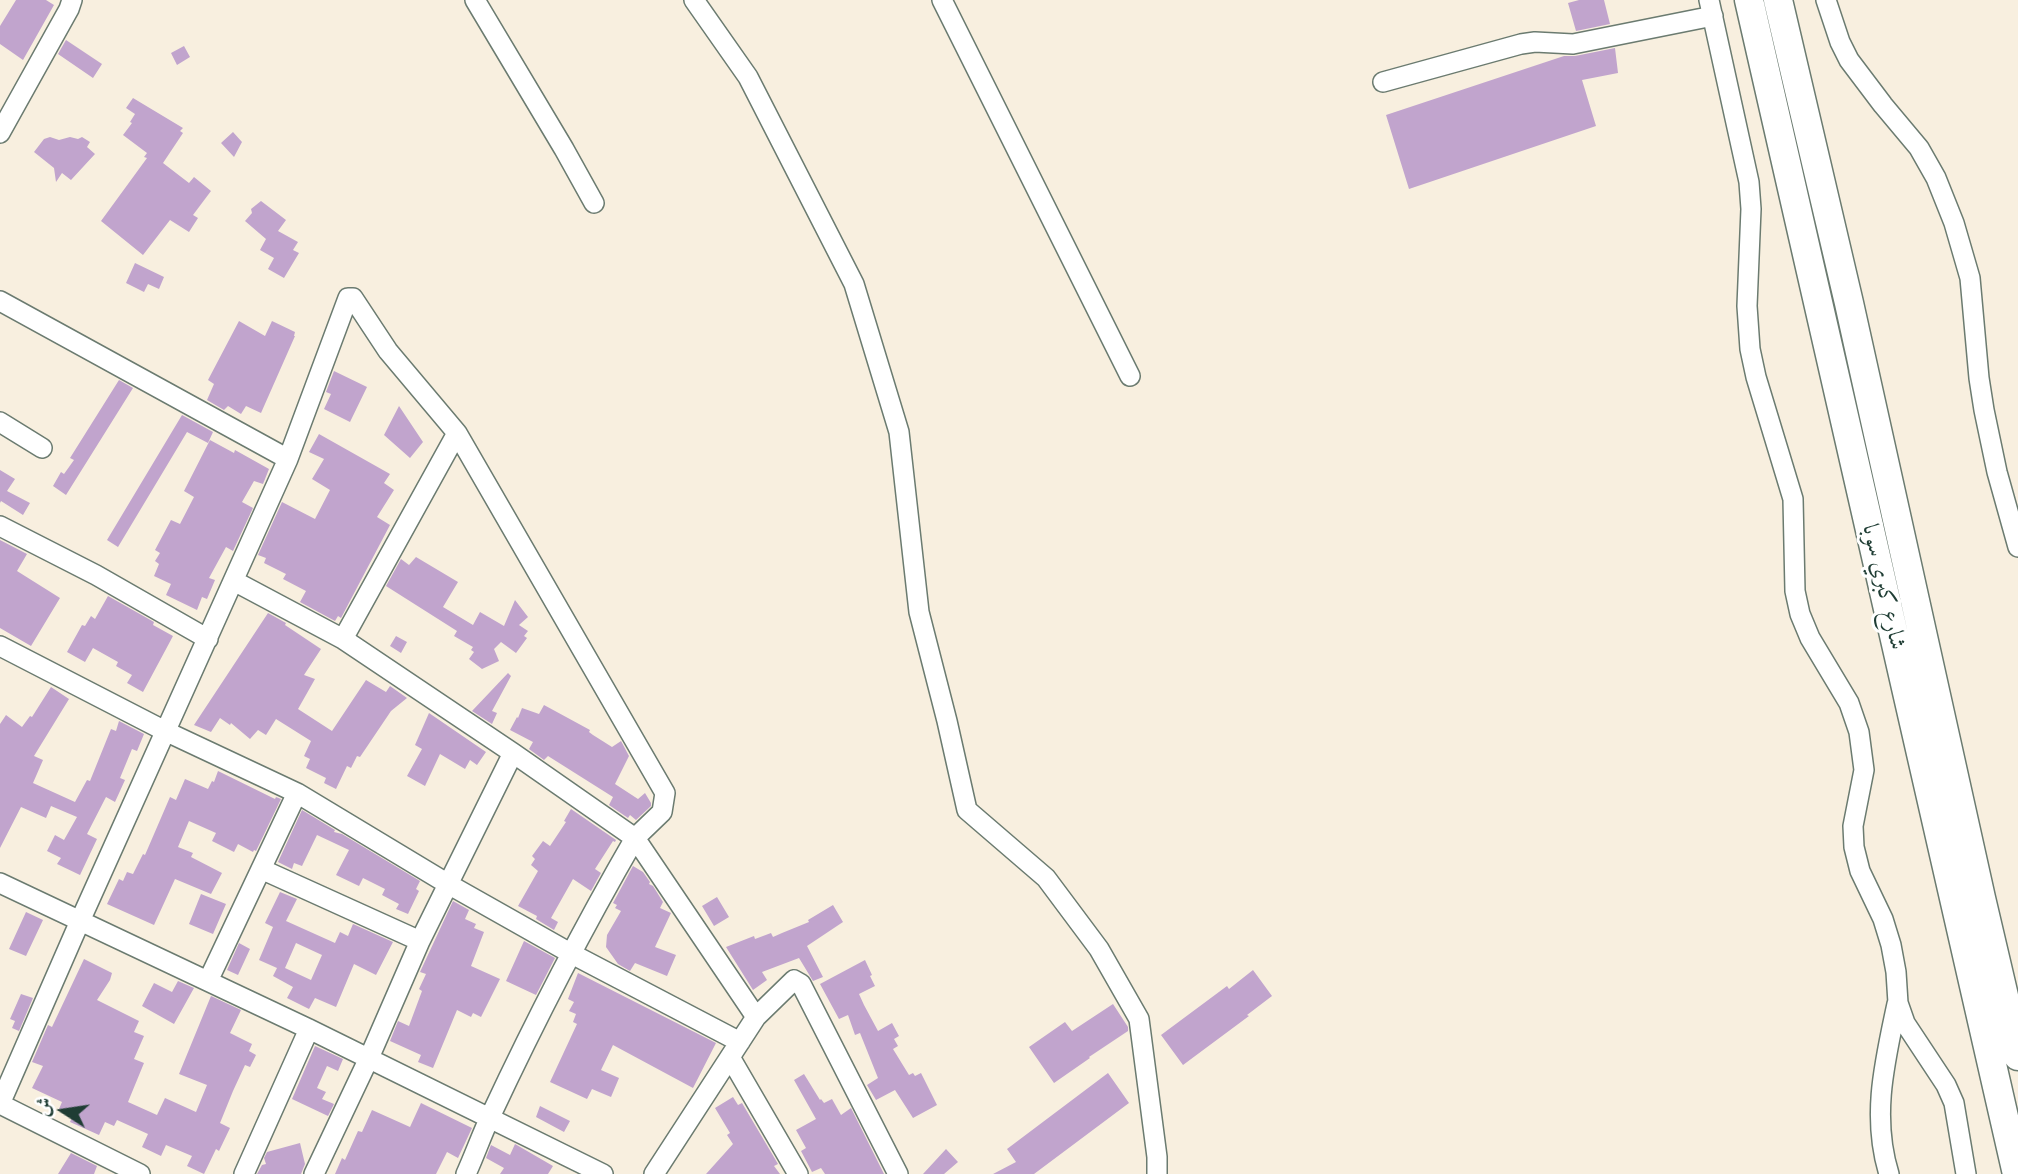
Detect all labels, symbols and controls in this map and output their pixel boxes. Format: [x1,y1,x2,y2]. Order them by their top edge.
street label: شارع كبري سوبا [1855,522,1911,652]
north arrow [28,1076,98,1146]
text: ش [27,1095,58,1119]

